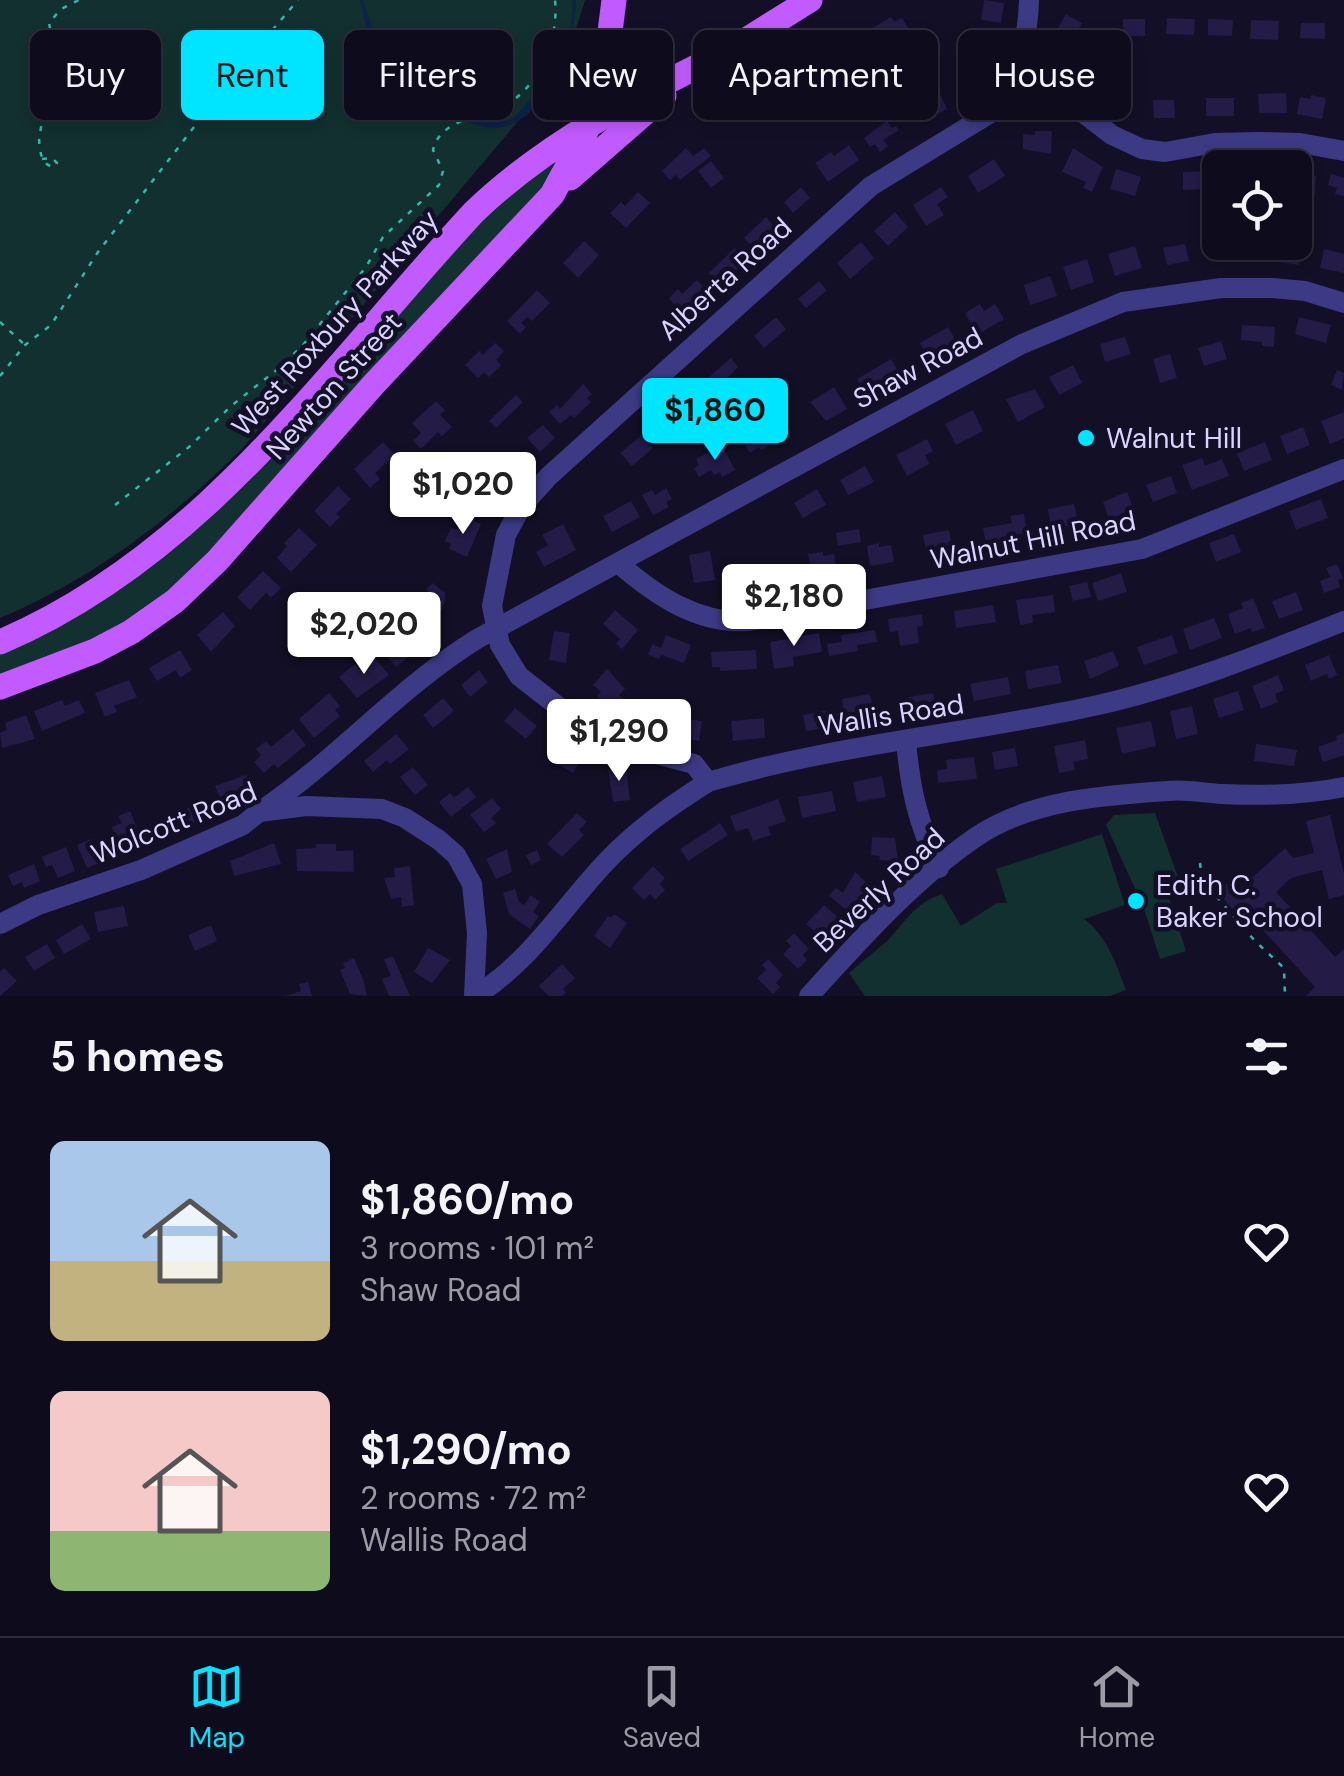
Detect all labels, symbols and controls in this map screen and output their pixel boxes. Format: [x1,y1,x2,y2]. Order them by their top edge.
chip: Buy [30,30,161,120]
chip: Rent [181,30,324,120]
chip: Filters [344,30,513,120]
chip: New [533,30,673,120]
chip: Apartment [693,30,938,120]
chip: House [958,30,1131,120]
map controls [1202,150,1312,260]
button: locate [1202,150,1312,260]
street label: West Roxbury Parkway [223,202,447,444]
street label: Alberta Road [650,209,800,349]
street label: Newton Street [258,304,410,468]
street label: Shaw Road [847,318,989,418]
pin: $1,860 [634,378,796,463]
text: $1,860 [664,389,766,431]
place label: Walnut Hill [1106,420,1242,457]
marker: Walnut Hill [1075,427,1097,449]
pin: $1,020 [382,452,544,537]
text: $1,020 [412,463,514,505]
street label: Walnut Hill Road [927,502,1139,578]
pin: $2,180 [713,564,875,649]
text: $2,180 [744,575,844,617]
pin: $2,020 [283,592,445,677]
text: $2,020 [310,603,418,645]
street label: Wallis Road [816,685,966,745]
pin: $1,290 [538,699,700,784]
text: $1,290 [569,710,669,752]
street label: Wolcott Road [86,773,262,873]
street label: Beverly Road [805,820,953,960]
place label: Edith C. Baker School [1156,867,1323,936]
marker: Edith C. Baker School [1125,890,1147,912]
text: 5 homes [50,1029,225,1084]
icon: filters [1239,1029,1294,1084]
text: $1,860/mo [360,1172,574,1227]
icon: home [130,1181,250,1301]
icon: heart [1239,1214,1294,1269]
text: 3 rooms · 101 m² [360,1227,594,1269]
text: Shaw Road [360,1269,521,1311]
text: $1,290/mo [360,1422,572,1477]
icon: home [130,1431,250,1551]
icon: heart [1239,1464,1294,1519]
text: 2 rooms · 72 m² [360,1477,586,1519]
text: Wallis Road [360,1519,528,1561]
tab: Map [189,1659,245,1756]
tab: Saved [623,1659,701,1756]
tab: Home [1079,1659,1155,1756]

